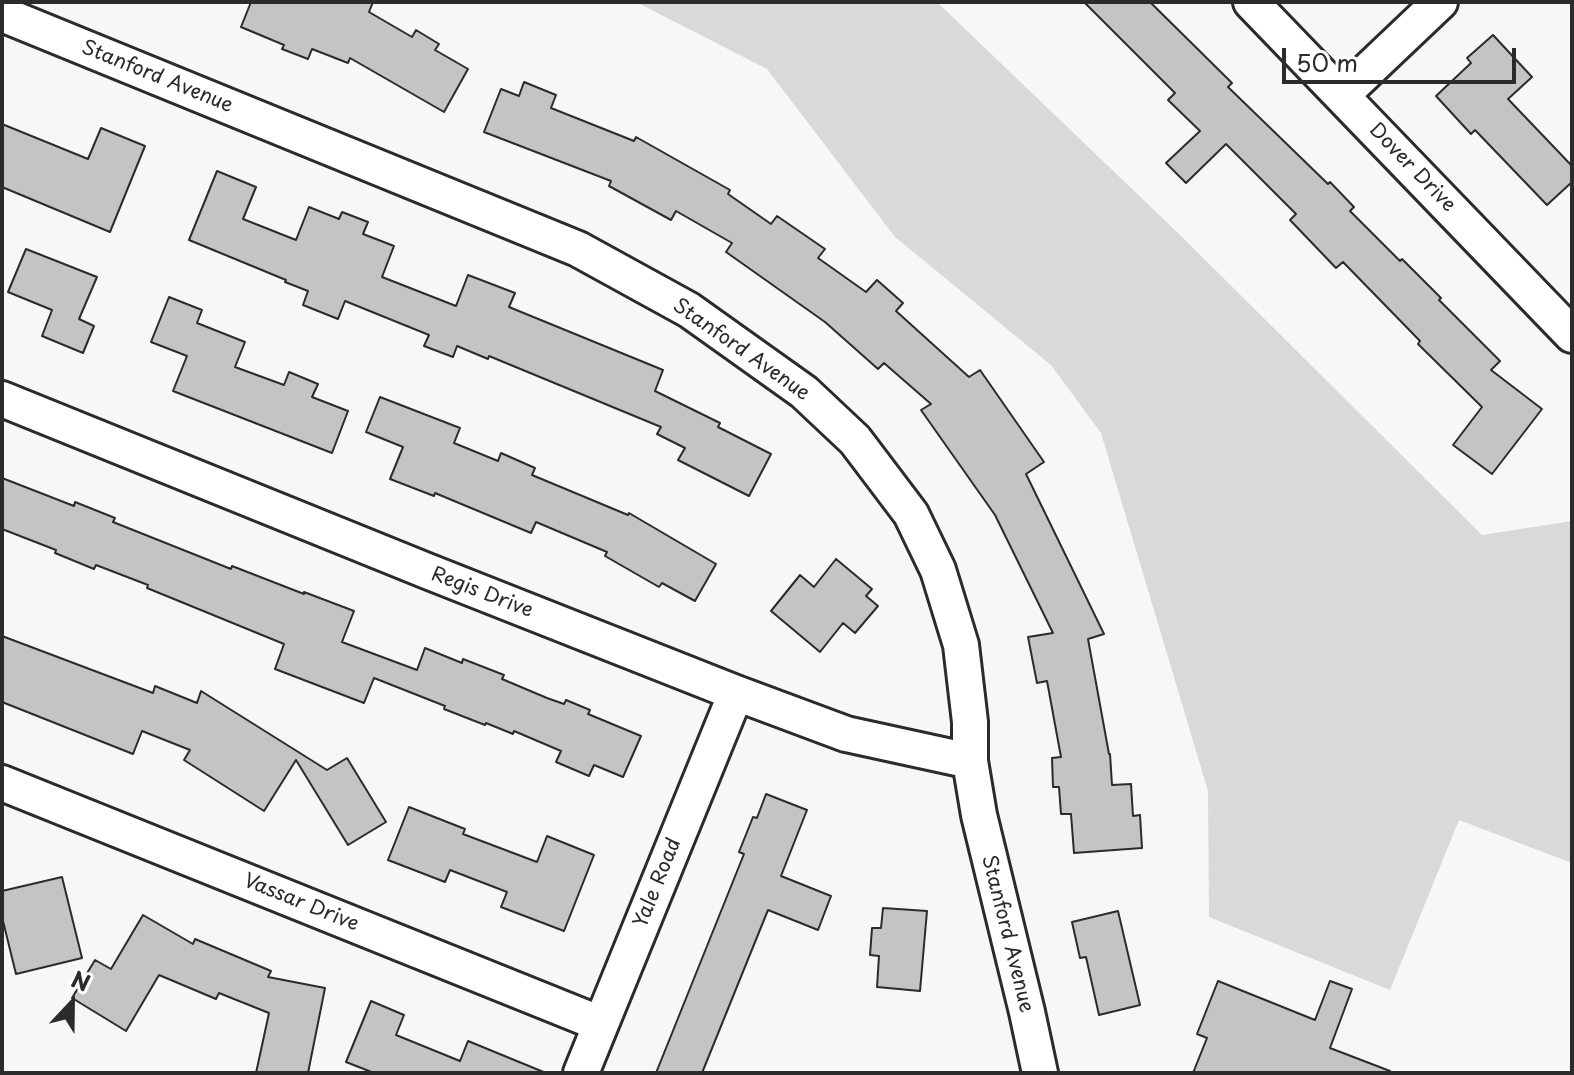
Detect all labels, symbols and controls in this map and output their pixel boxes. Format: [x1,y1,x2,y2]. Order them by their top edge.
scale bar [1286,32,1520,82]
street label: Stanford Avenue [78,36,236,118]
text: 50 m [1296,44,1358,80]
street label: Dover Drive [1364,119,1460,217]
street label: Stanford Avenue [668,294,814,406]
street label: Regis Drive [428,563,536,623]
street label: Yale Road [629,835,687,931]
street label: Stanford Avenue [976,853,1038,1015]
street label: Vassar Drive [240,869,362,937]
text: N [67,962,95,999]
north arrow [32,963,112,1043]

